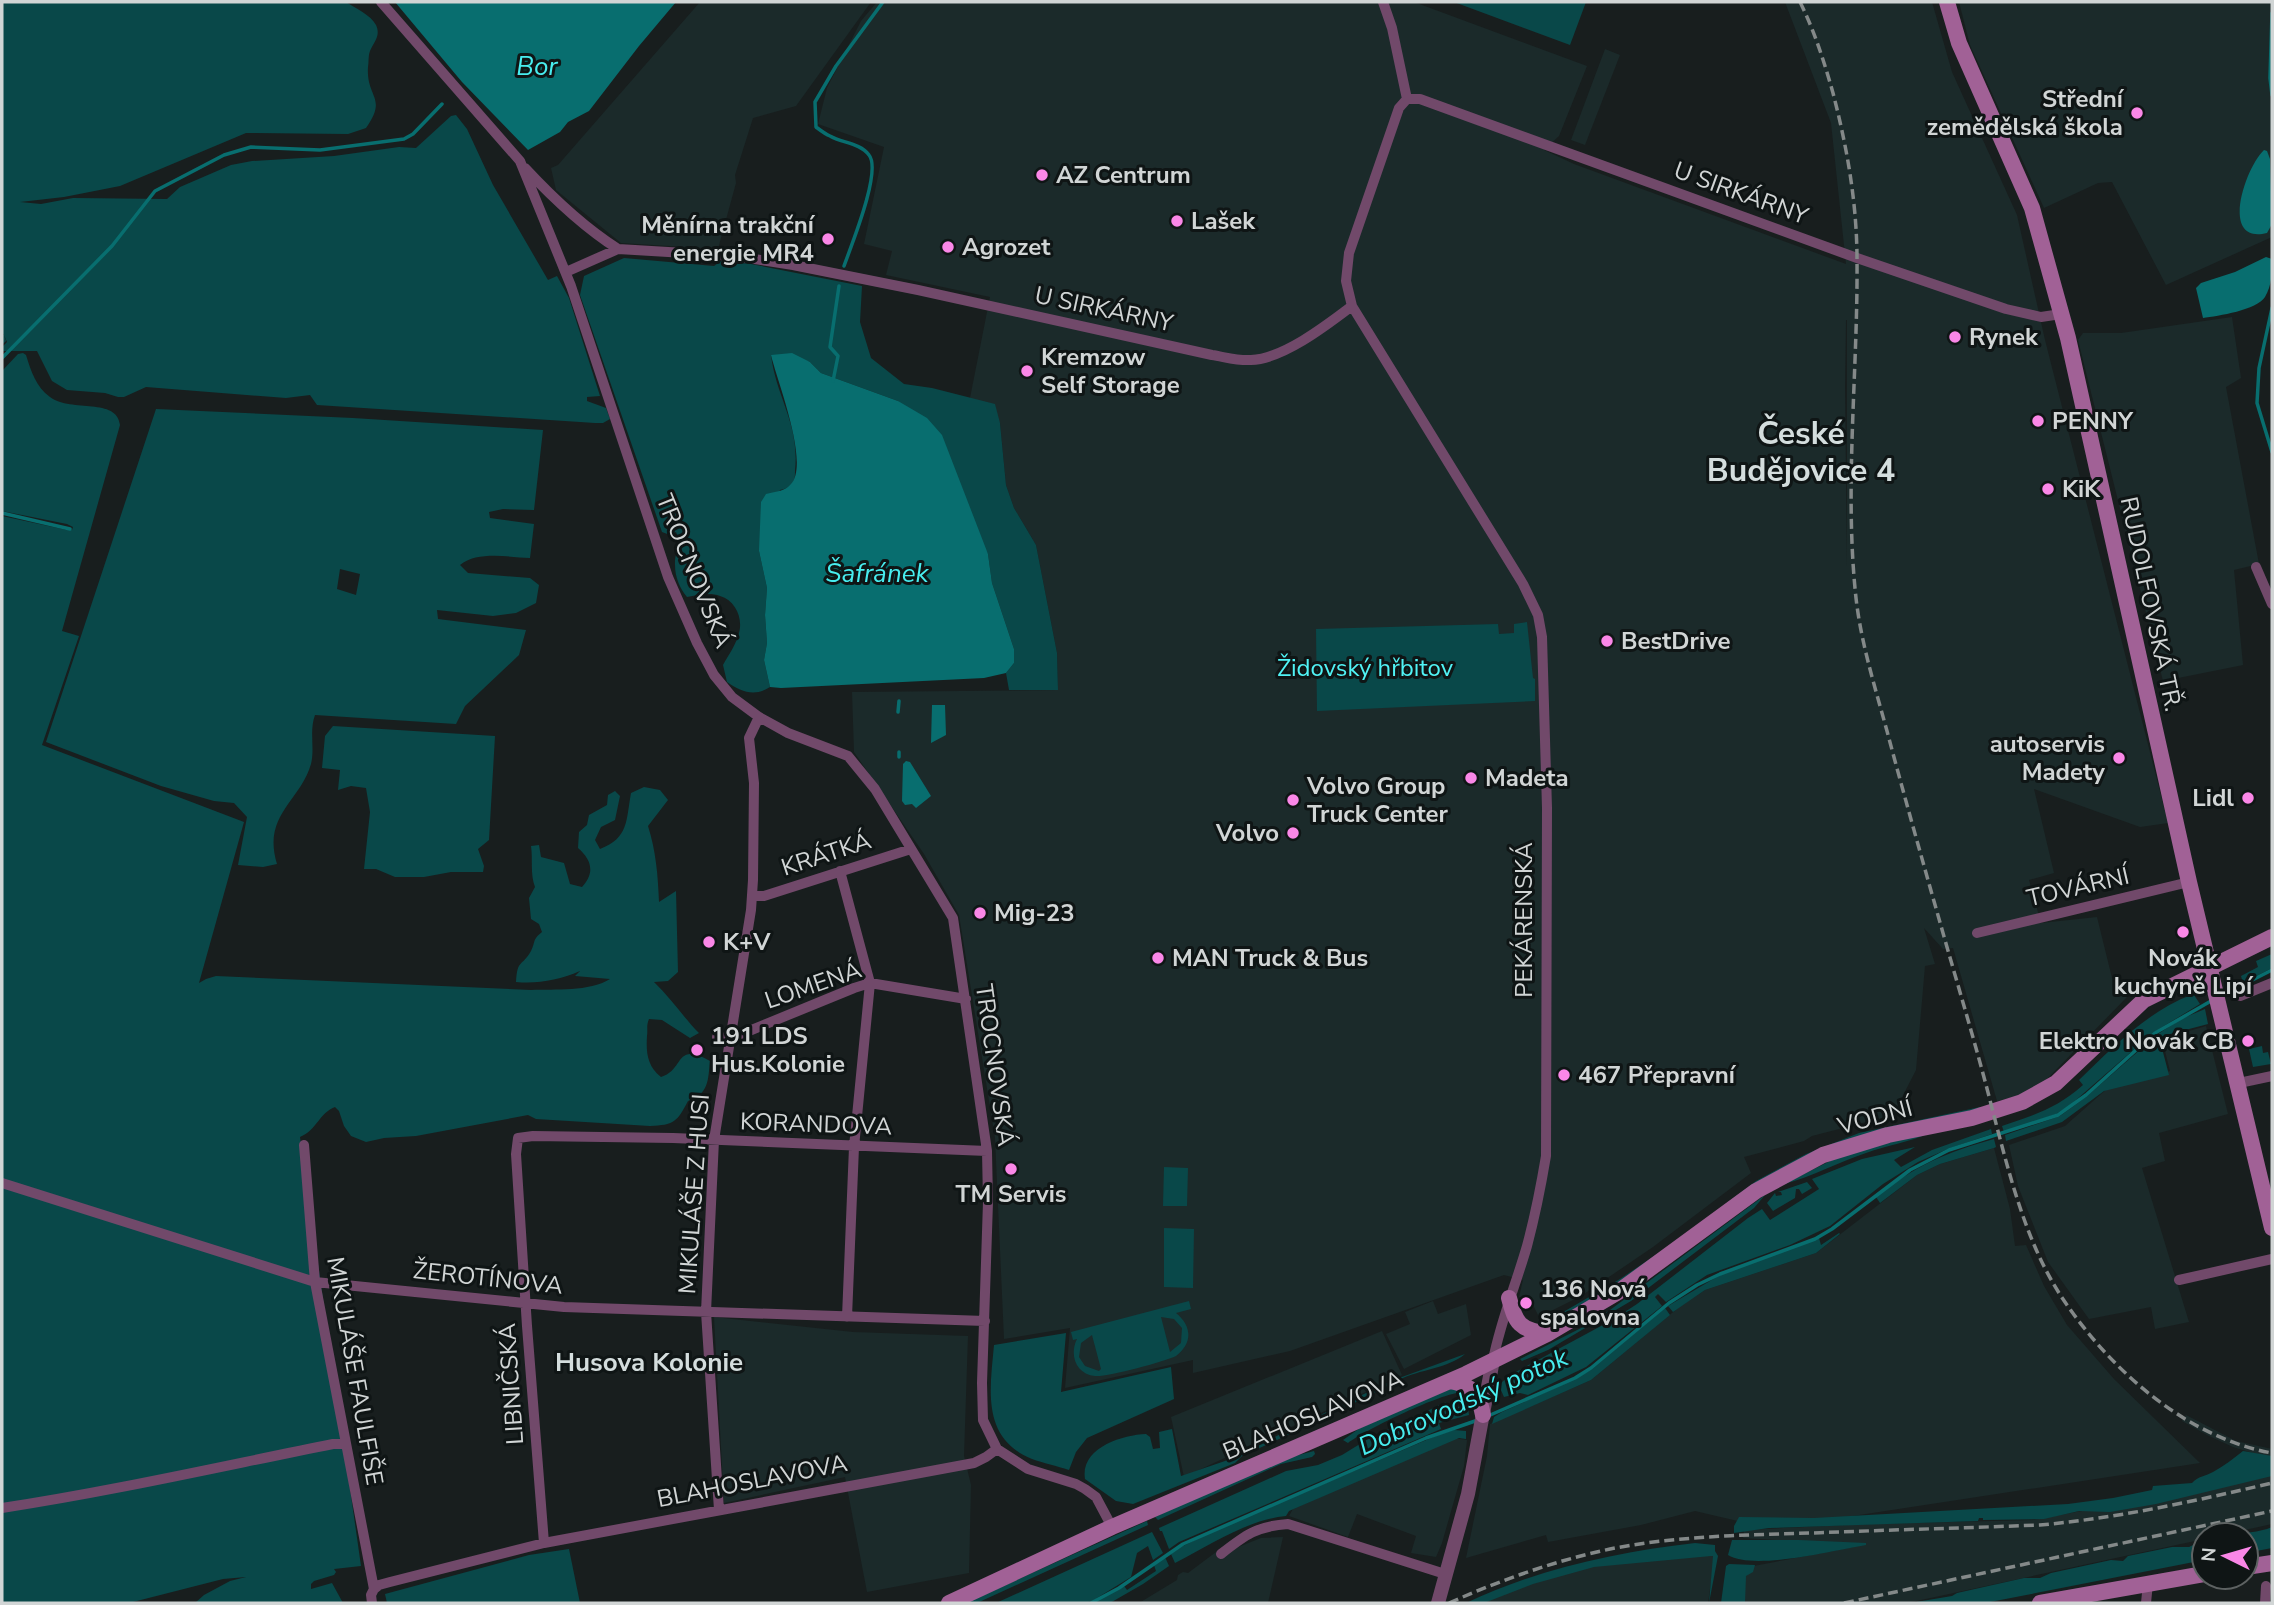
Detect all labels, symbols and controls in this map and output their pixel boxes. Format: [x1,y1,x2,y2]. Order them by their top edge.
water label: Bor [516,49,558,84]
place label: Střední zemědělská škola [1927,83,2125,143]
marker: Střední zemědělská škola [2129,105,2145,121]
street label: U SIRKÁRNY [1669,154,1813,232]
place label: AZ Centrum [1056,159,1191,191]
marker: AZ Centrum [1034,167,1050,183]
place label: Lašek [1191,205,1256,237]
place label: Měnírna trakční energie MR4 [641,209,816,269]
marker: Lašek [1169,213,1185,229]
marker: Měnírna trakční energie MR4 [820,231,836,247]
place label: Agrozet [962,231,1051,263]
marker: Agrozet [940,239,956,255]
street label: U SIRKÁRNY [1032,279,1177,339]
place label: Rynek [1969,321,2039,353]
marker: Rynek [1947,329,1963,345]
place label: Kremzow Self Storage [1041,341,1180,401]
marker: Kremzow Self Storage [1019,363,1035,379]
place label: PENNY [2052,405,2134,437]
district label: České Budějovice 4 [1707,412,1895,492]
marker: PENNY [2030,413,2046,429]
place label: KiK [2062,473,2101,505]
marker: KiK [2040,481,2056,497]
street label: TROCNOVSKÁ [649,489,740,653]
street label: RUDOLFOVSKÁ TŘ. [2113,494,2189,714]
water label: Šafránek [826,556,929,591]
place label: BestDrive [1621,625,1731,657]
marker: BestDrive [1599,633,1615,649]
park label: Židovský hřbitov [1277,652,1454,684]
place label: autoservis Madety [1990,728,2105,788]
marker: autoservis Madety [2111,750,2127,766]
place label: Madeta [1485,762,1569,794]
place label: Volvo Group Truck Center [1306,770,1449,830]
marker: Madeta [1463,770,1479,786]
place label: Lidl [2192,782,2234,814]
marker: Lidl [2240,790,2256,806]
marker: Volvo Group Truck Center [1285,792,1301,808]
place label: Volvo [1215,817,1279,849]
street label: KRÁTKÁ [777,824,876,884]
marker: Volvo [1285,825,1301,841]
street label: PEKÁRENSKÁ [1508,842,1540,998]
street label: TOVÁRNÍ [2024,859,2134,914]
place label: Mig-23 [994,897,1075,929]
marker: Mig-23 [972,905,988,921]
marker: Novák kuchyně Lipí [2175,924,2191,940]
place label: K+V [723,926,771,958]
marker: K+V [701,934,717,950]
place label: MAN Truck & Bus [1172,942,1368,974]
place label: Novák kuchyně Lipí [2114,942,2254,1002]
marker: MAN Truck & Bus [1150,950,1166,966]
street label: LOMENÁ [760,953,866,1016]
street label: TROCNOVSKÁ [968,982,1022,1149]
place label: 191 LDS Hus.Kolonie [711,1020,845,1080]
place label: Elektro Novák CB [2039,1025,2234,1057]
marker: Elektro Novák CB [2240,1033,2256,1049]
marker: 191 LDS Hus.Kolonie [689,1042,705,1058]
place label: 467 Přepravní [1578,1059,1737,1091]
marker: 467 Přepravní [1556,1067,1572,1083]
street label: VODNÍ [1833,1091,1918,1143]
street label: MIKULÁŠE Z HUSI [671,1093,717,1295]
street label: KORANDOVA [739,1105,893,1143]
marker: TM Servis [1003,1161,1019,1177]
place label: TM Servis [956,1178,1066,1210]
street label: MIKULÁŠE FAULFIŠE [319,1254,391,1488]
street label: ŽEROTÍNOVA [411,1254,565,1302]
place label: 136 Nová spalovna [1540,1273,1647,1333]
marker: 136 Nová spalovna [1518,1295,1534,1311]
street label: LIBNIČSKÁ [491,1322,531,1446]
water label: Dobrovodský potok [1353,1340,1574,1464]
district label: Husova Kolonie [555,1345,743,1380]
street label: BLAHOSLAVOVA [1218,1362,1409,1467]
street label: BLAHOSLAVOVA [654,1447,850,1515]
north arrow [2190,1521,2260,1591]
text: N [2195,1546,2223,1563]

